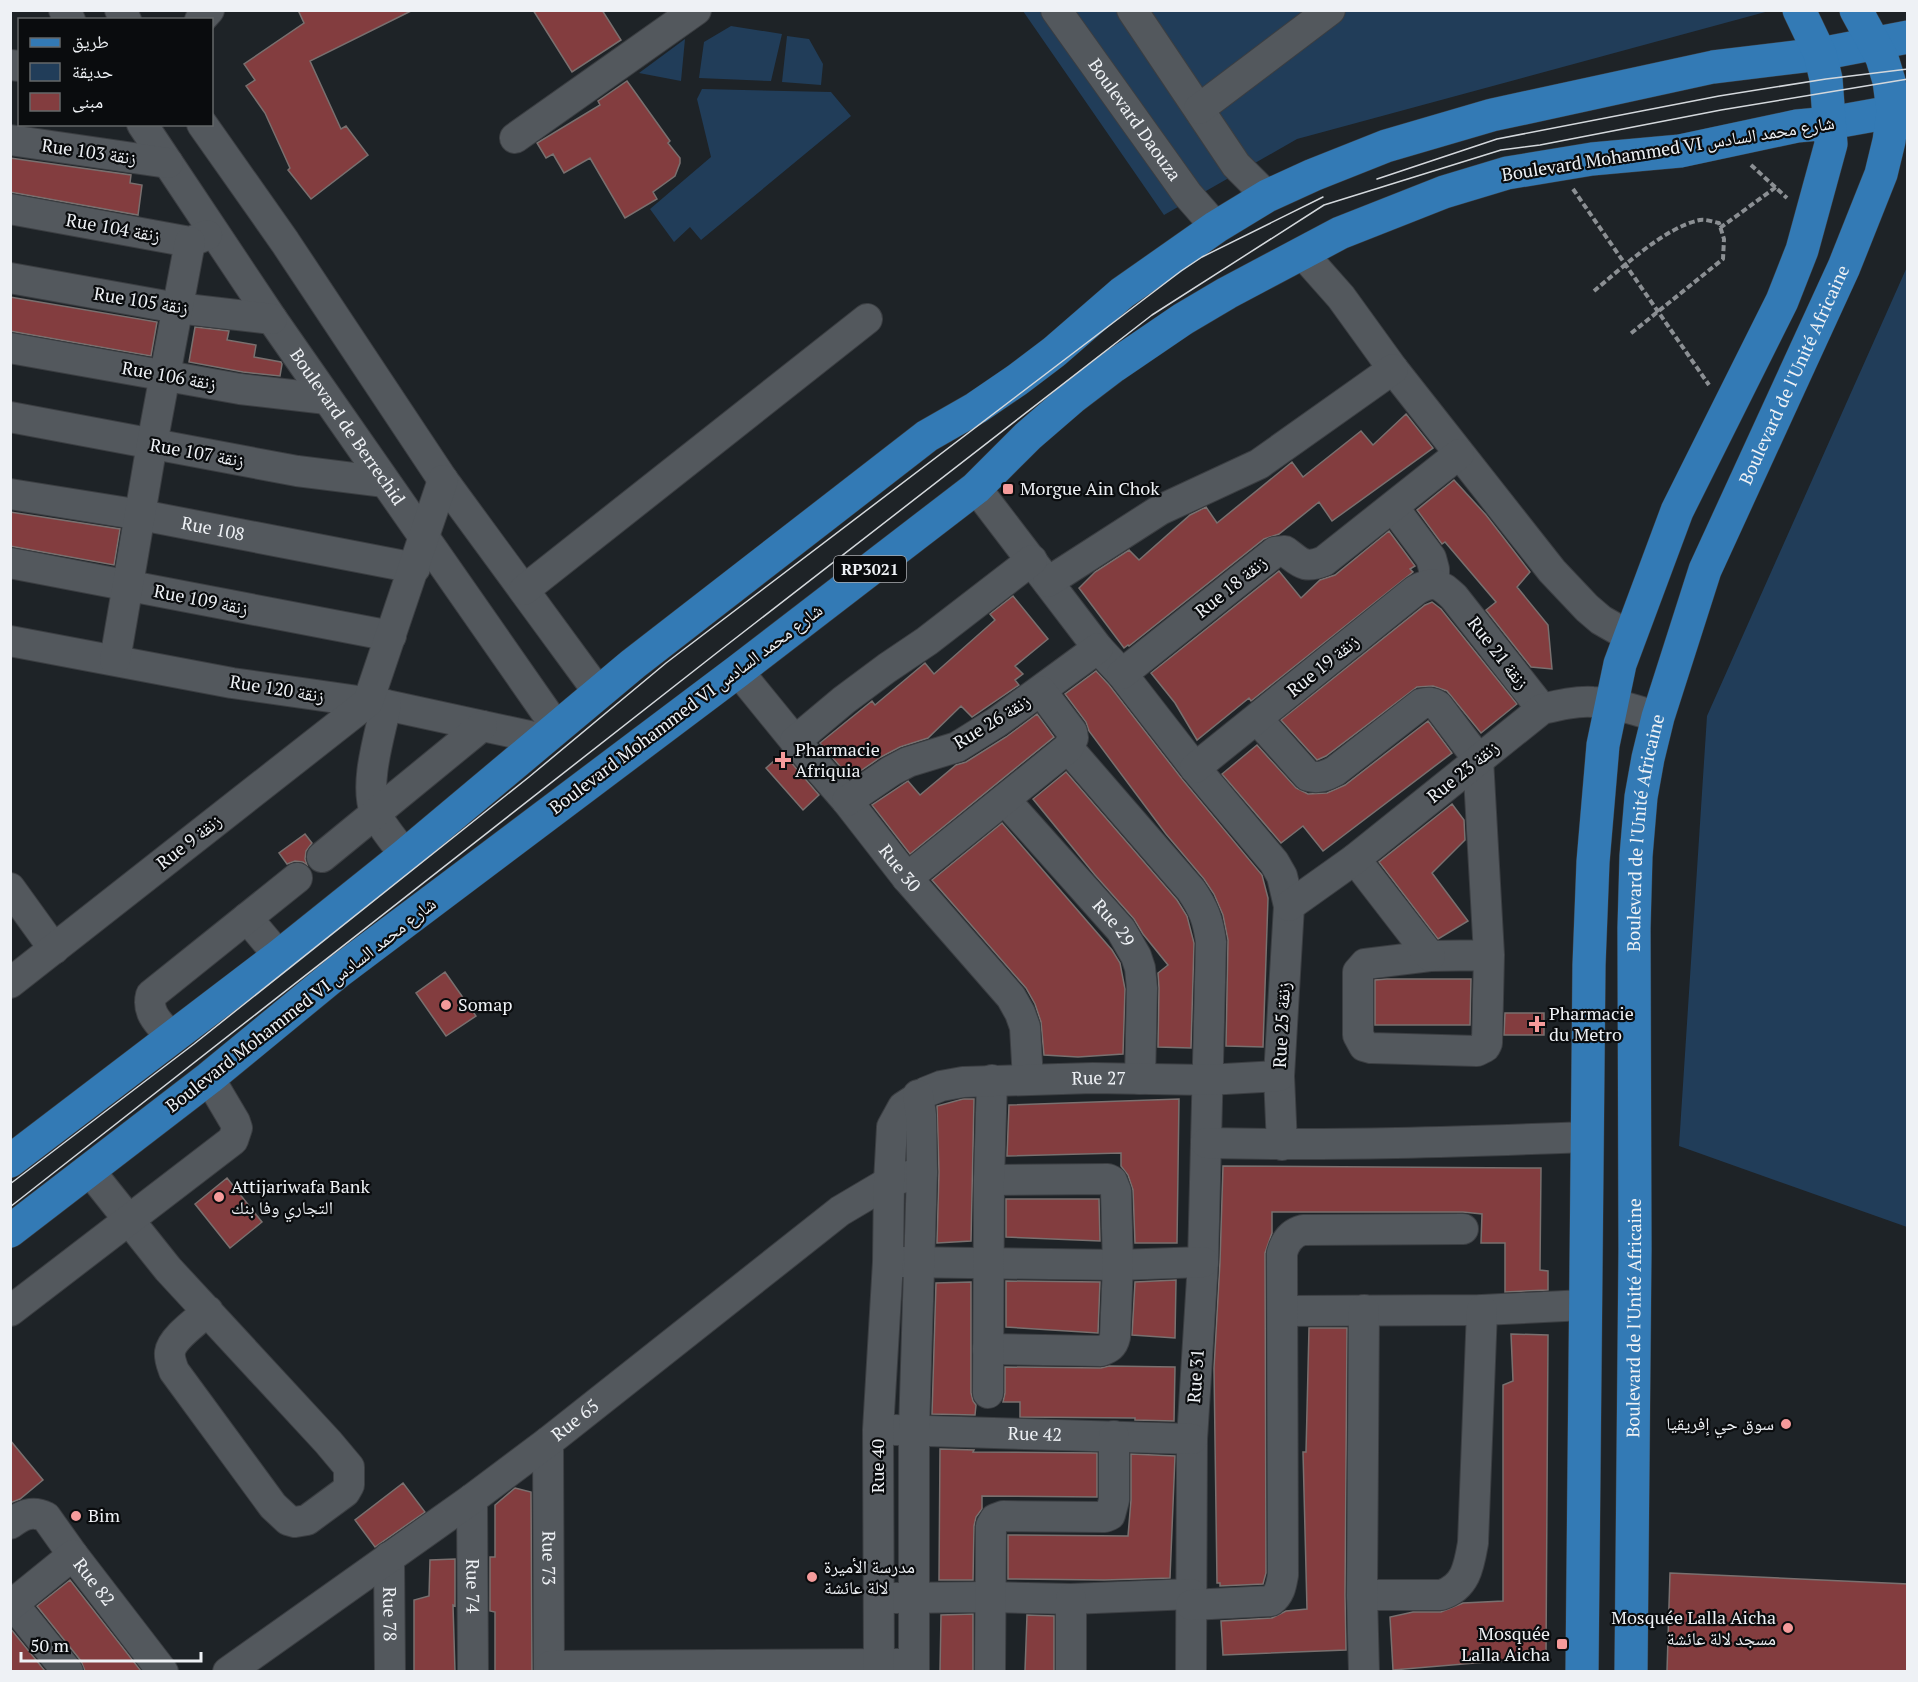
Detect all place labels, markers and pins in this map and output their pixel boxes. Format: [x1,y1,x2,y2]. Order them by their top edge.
place label: Morgue Ain Chok [1020,476,1160,500]
marker: Morgue Ain Chok [1001,482,1015,496]
place label: Pharmacie Afriquia [795,737,880,782]
marker: Pharmacie Afriquia [776,753,790,767]
place label: Somap [458,992,512,1016]
marker: Somap [439,998,453,1012]
place label: Pharmacie du Metro [1549,1001,1634,1046]
marker: Pharmacie du Metro [1530,1017,1544,1031]
place label: Attijariwafa Bank التجاري وفا بنك [231,1174,370,1223]
marker: Attijariwafa Bank التجاري وفا بنك [212,1190,226,1204]
place label: سوق حي إفريقيا [1666,1411,1774,1439]
marker: سوق حي إفريقيا [1779,1417,1793,1431]
place label: Bim [88,1503,120,1527]
marker: Bim [69,1509,83,1523]
place label: مدرسة الأميرة لالة عائشة [824,1554,915,1599]
marker: مدرسة الأميرة لالة عائشة [805,1570,819,1584]
place label: Mosquée Lalla Aicha مسجد لالة عائشة [1611,1605,1776,1650]
place label: Mosquée Lalla Aicha [1461,1621,1550,1666]
marker: Mosquée Lalla Aicha مسجد لالة عائشة [1781,1621,1795,1635]
marker: Mosquée Lalla Aicha [1555,1637,1569,1651]

